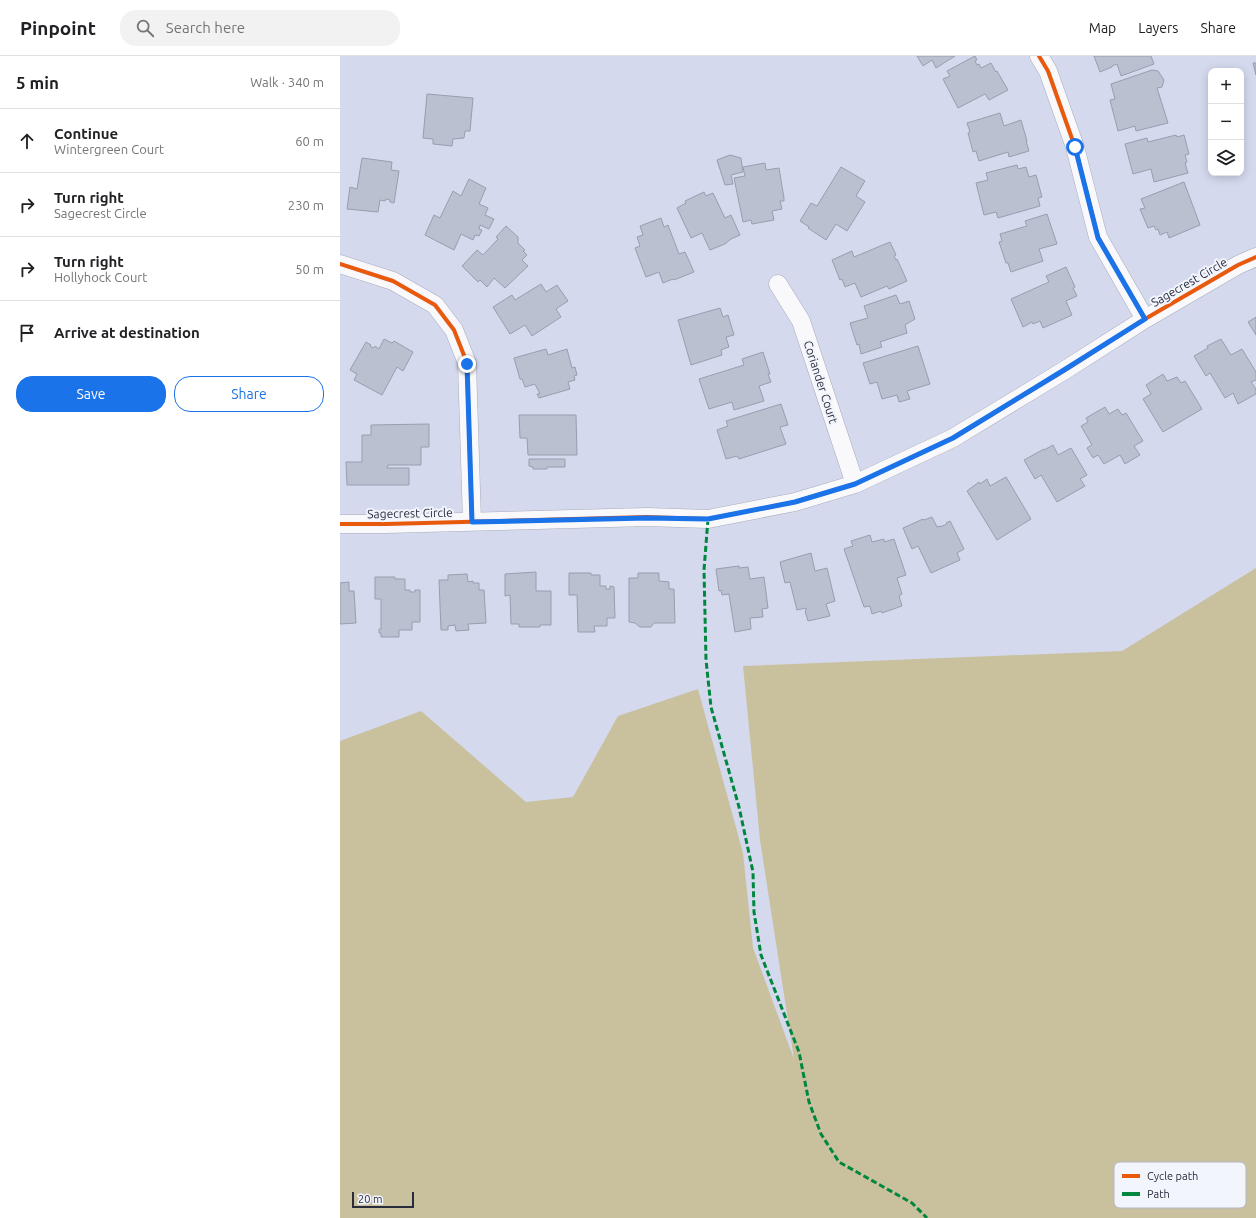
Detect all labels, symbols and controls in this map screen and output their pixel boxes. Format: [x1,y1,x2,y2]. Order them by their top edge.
search box [120,10,400,46]
text: Pinpoint [20,17,96,39]
icon: search [134,17,156,39]
text: Search here [166,19,245,36]
text: Map [1089,20,1116,36]
text: Layers [1138,20,1178,36]
text: Share [1200,20,1236,36]
map controls [1208,68,1244,176]
button: + [1208,68,1244,104]
text: 5 min [16,73,59,92]
text: Walk · 340 m [250,75,324,89]
button: − [1208,104,1244,140]
text: Continue [54,125,118,142]
icon: ahead [16,130,38,152]
text: 60 m [295,134,324,148]
route start [1066,138,1084,156]
button: layers [1208,140,1244,176]
text: Wintergreen Court [54,142,164,156]
text: Turn right [54,189,124,206]
icon: right [16,194,38,216]
text: 230 m [288,198,324,212]
text: Sagecrest Circle [54,206,147,220]
text: Turn right [54,253,124,270]
street label: Sagecrest Circle [1149,255,1229,309]
icon: right [16,258,38,280]
text: 50 m [295,262,324,276]
text: Hollyhock Court [54,270,147,284]
icon: arrive [16,322,38,344]
text: Arrive at destination [54,324,200,341]
street label: Coriander Court [801,339,841,425]
route end [458,355,476,373]
button: Save [16,376,166,412]
button: Share [174,376,324,412]
street label: Sagecrest Circle [367,506,453,520]
legend [1114,1162,1246,1208]
text: Cycle path [1147,1170,1198,1182]
text: Path [1147,1188,1170,1200]
scale bar [352,1190,414,1209]
text: 20 m [358,1193,382,1205]

